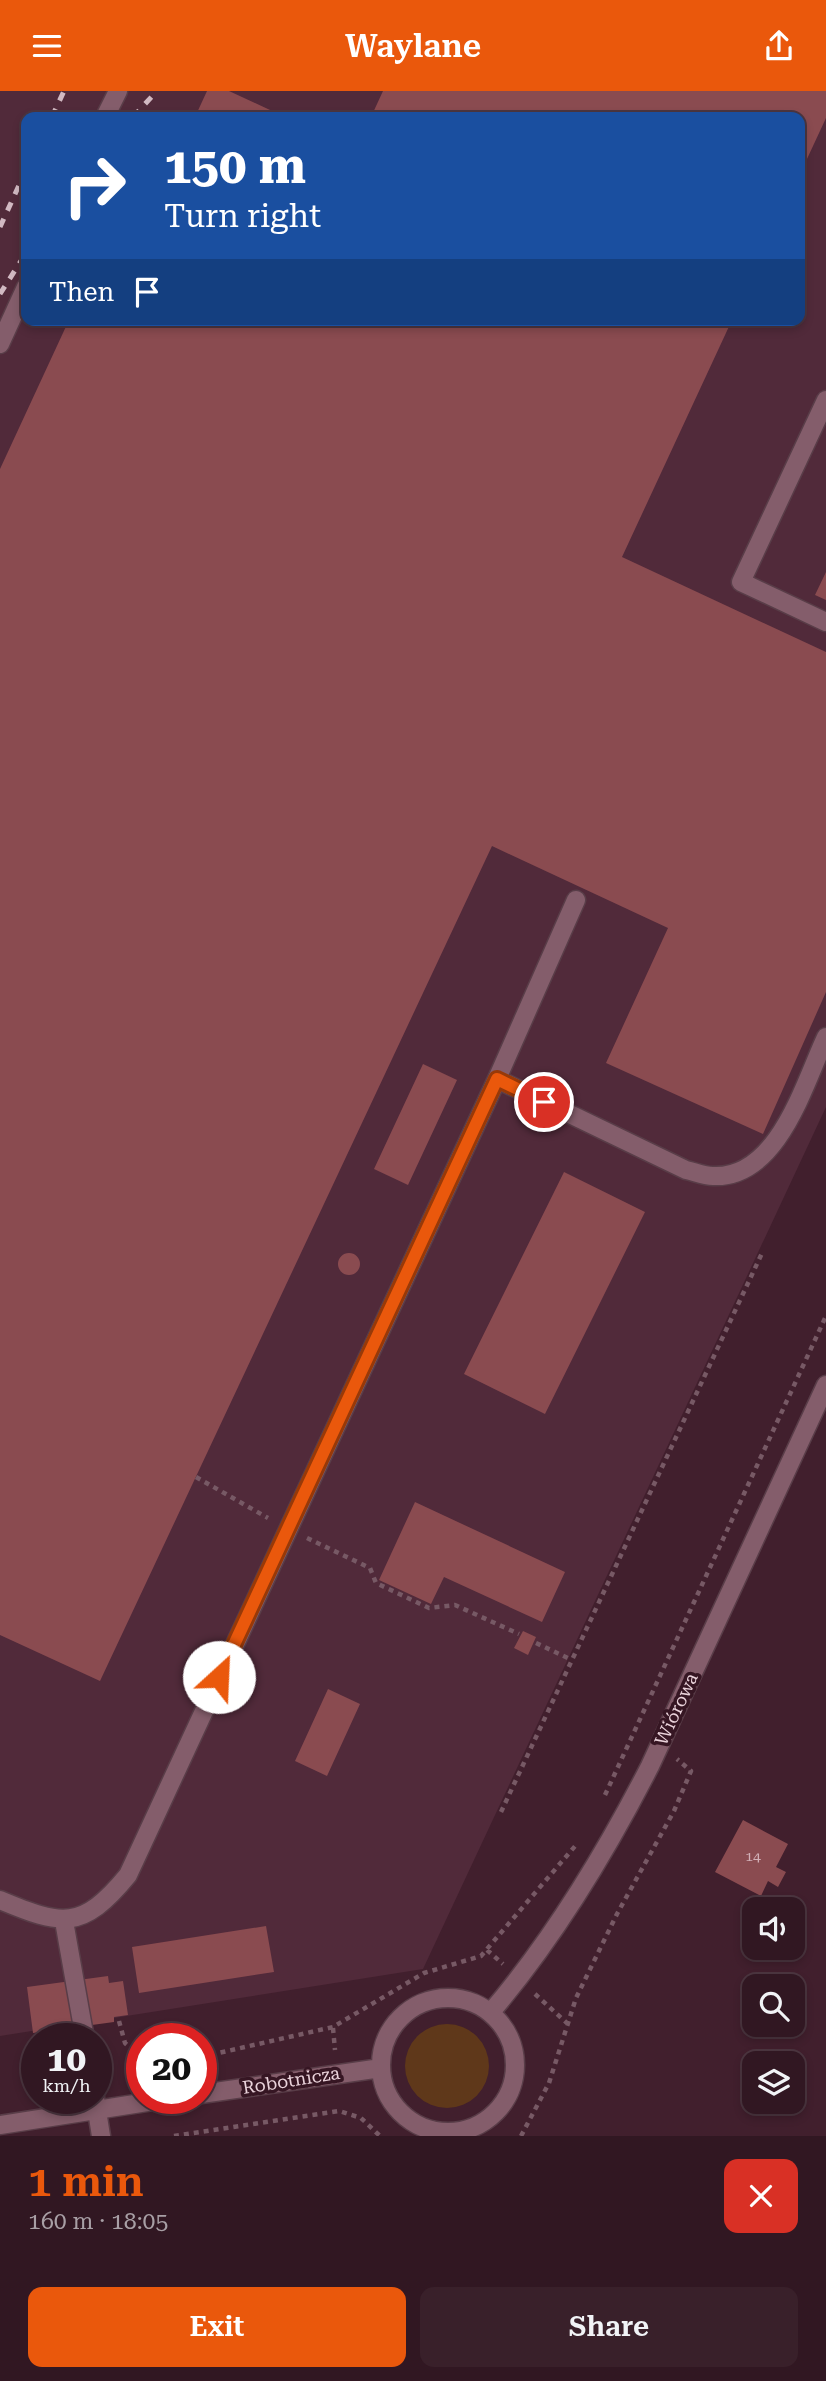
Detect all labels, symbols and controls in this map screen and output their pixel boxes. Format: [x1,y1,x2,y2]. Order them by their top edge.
icon: menu [28,27,66,65]
text: Waylane [345,27,481,65]
icon: share [760,27,798,65]
text: 150 m [164,138,306,195]
icon: right [49,140,140,231]
text: Turn right [164,197,321,235]
icon: arrive [128,273,166,311]
text: Then [49,277,114,307]
pin [514,1072,574,1132]
icon: arrive [525,1083,563,1121]
position arrow [182,1640,256,1714]
street label: Wiórowa [650,1669,702,1748]
house number: 14 [745,1848,761,1864]
map controls [742,1897,805,2114]
button: sound [742,1897,805,1960]
button: search [742,1974,805,2037]
speed limit sign: 20 [126,2023,217,2114]
text: 10 [47,2039,86,2080]
button: layers [742,2051,805,2114]
street label: Robotnicza [241,2062,341,2098]
text: km/h [42,2075,91,2096]
text: 1 min [28,2157,144,2206]
button: close [724,2159,798,2233]
text: 160 m · 18:05 [28,2208,168,2235]
button: Exit [28,2287,406,2367]
button: Share [420,2287,798,2367]

